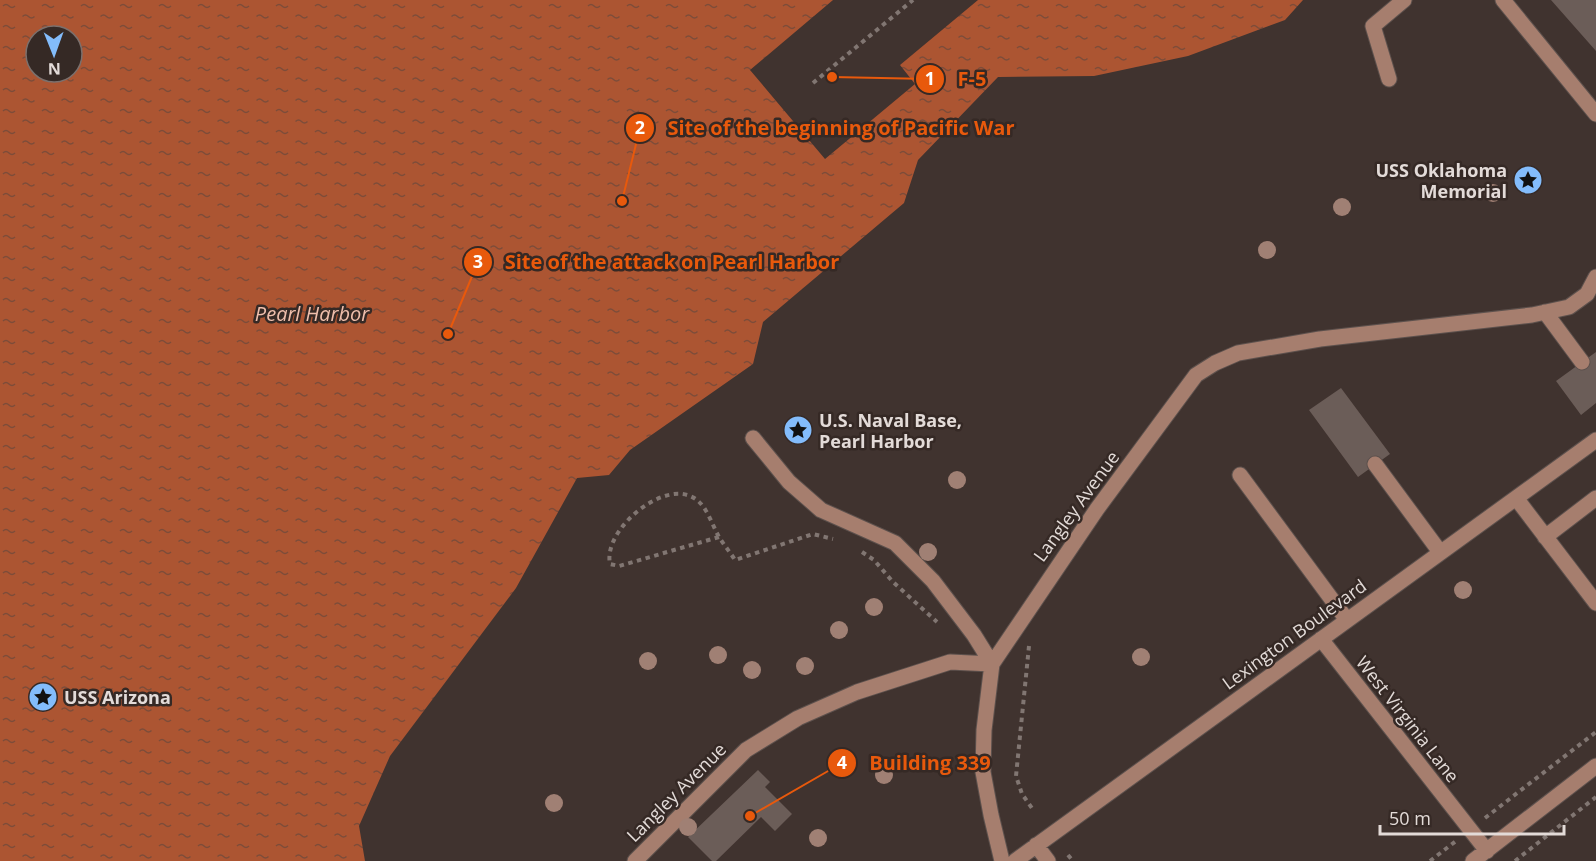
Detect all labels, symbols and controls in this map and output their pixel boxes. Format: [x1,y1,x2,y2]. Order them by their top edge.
north arrow [24,24,84,84]
text: N [48,58,61,80]
callout: F-5 [915,60,998,98]
text: F-5 [958,65,986,92]
text: 1 [925,66,935,90]
callout: Site of the beginning of Pacific War [625,109,1026,147]
text: Site of the beginning of Pacific War [667,114,1015,141]
text: 2 [635,115,645,139]
place label: USS Oklahoma Memorial [1376,158,1507,203]
place icon: USS Oklahoma Memorial [1512,164,1544,196]
callout: Site of the attack on Pearl Harbor [463,243,851,281]
text: Site of the attack on Pearl Harbor [505,248,839,275]
text: 3 [473,249,483,273]
water label: Pearl Harbor [255,300,370,327]
place label: U.S. Naval Base, Pearl Harbor [819,408,962,453]
place icon: U.S. Naval Base, Pearl Harbor [782,414,814,446]
street label: Langley Avenue [1028,446,1124,566]
street label: Lexington Boulevard [1217,574,1371,694]
street label: West Virginia Lane [1351,651,1465,787]
place icon: USS Arizona [27,681,59,713]
place label: USS Arizona [64,685,171,709]
street label: Langley Avenue [621,737,731,847]
callout: Building 339 [827,744,1003,782]
text: Building 339 [869,749,991,776]
text: 4 [837,750,847,774]
scale bar [1380,798,1564,836]
text: 50 m [1389,806,1431,830]

